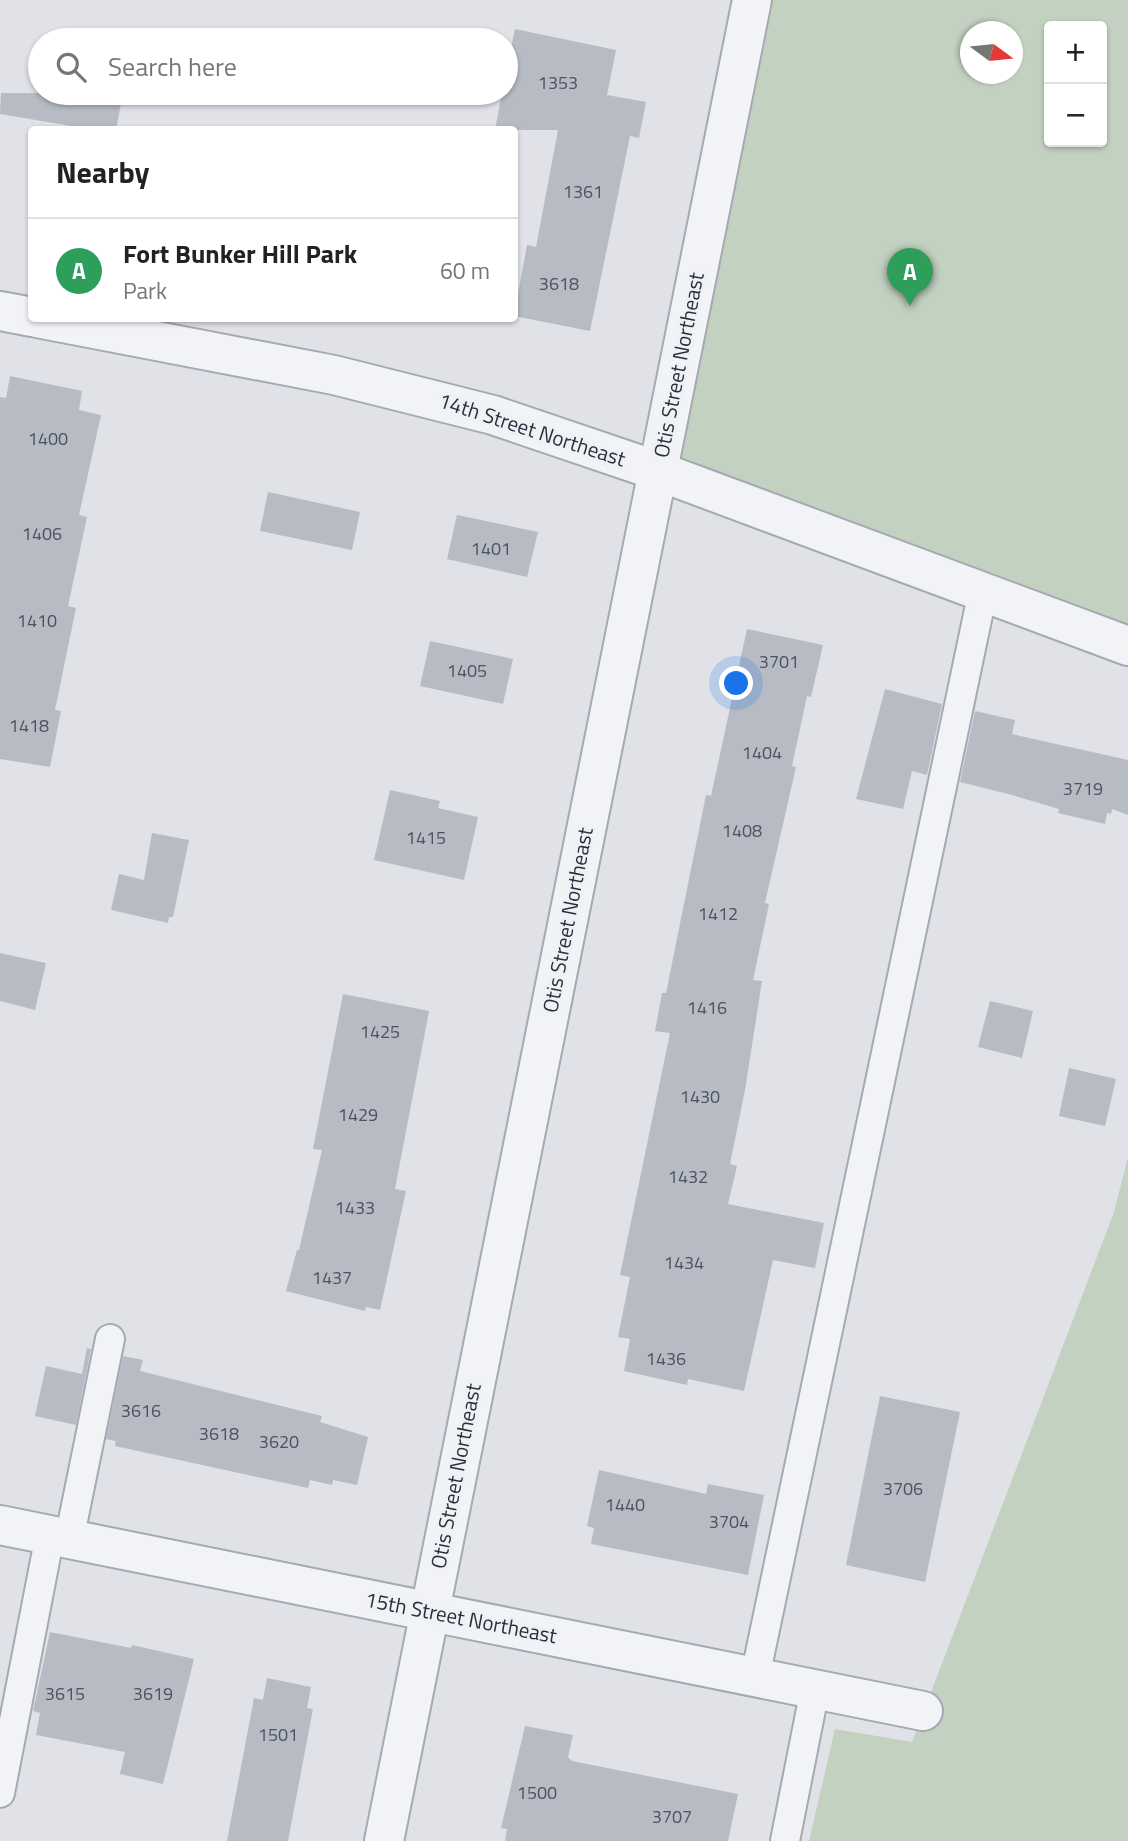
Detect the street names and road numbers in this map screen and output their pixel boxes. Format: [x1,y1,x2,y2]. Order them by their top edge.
street label: Otis Street Northeast [644,269,712,460]
street label: 14th Street Northeast [435,384,631,475]
street label: Otis Street Northeast [533,824,601,1015]
street label: Otis Street Northeast [421,1380,489,1571]
street label: 15th Street Northeast [362,1583,561,1651]

